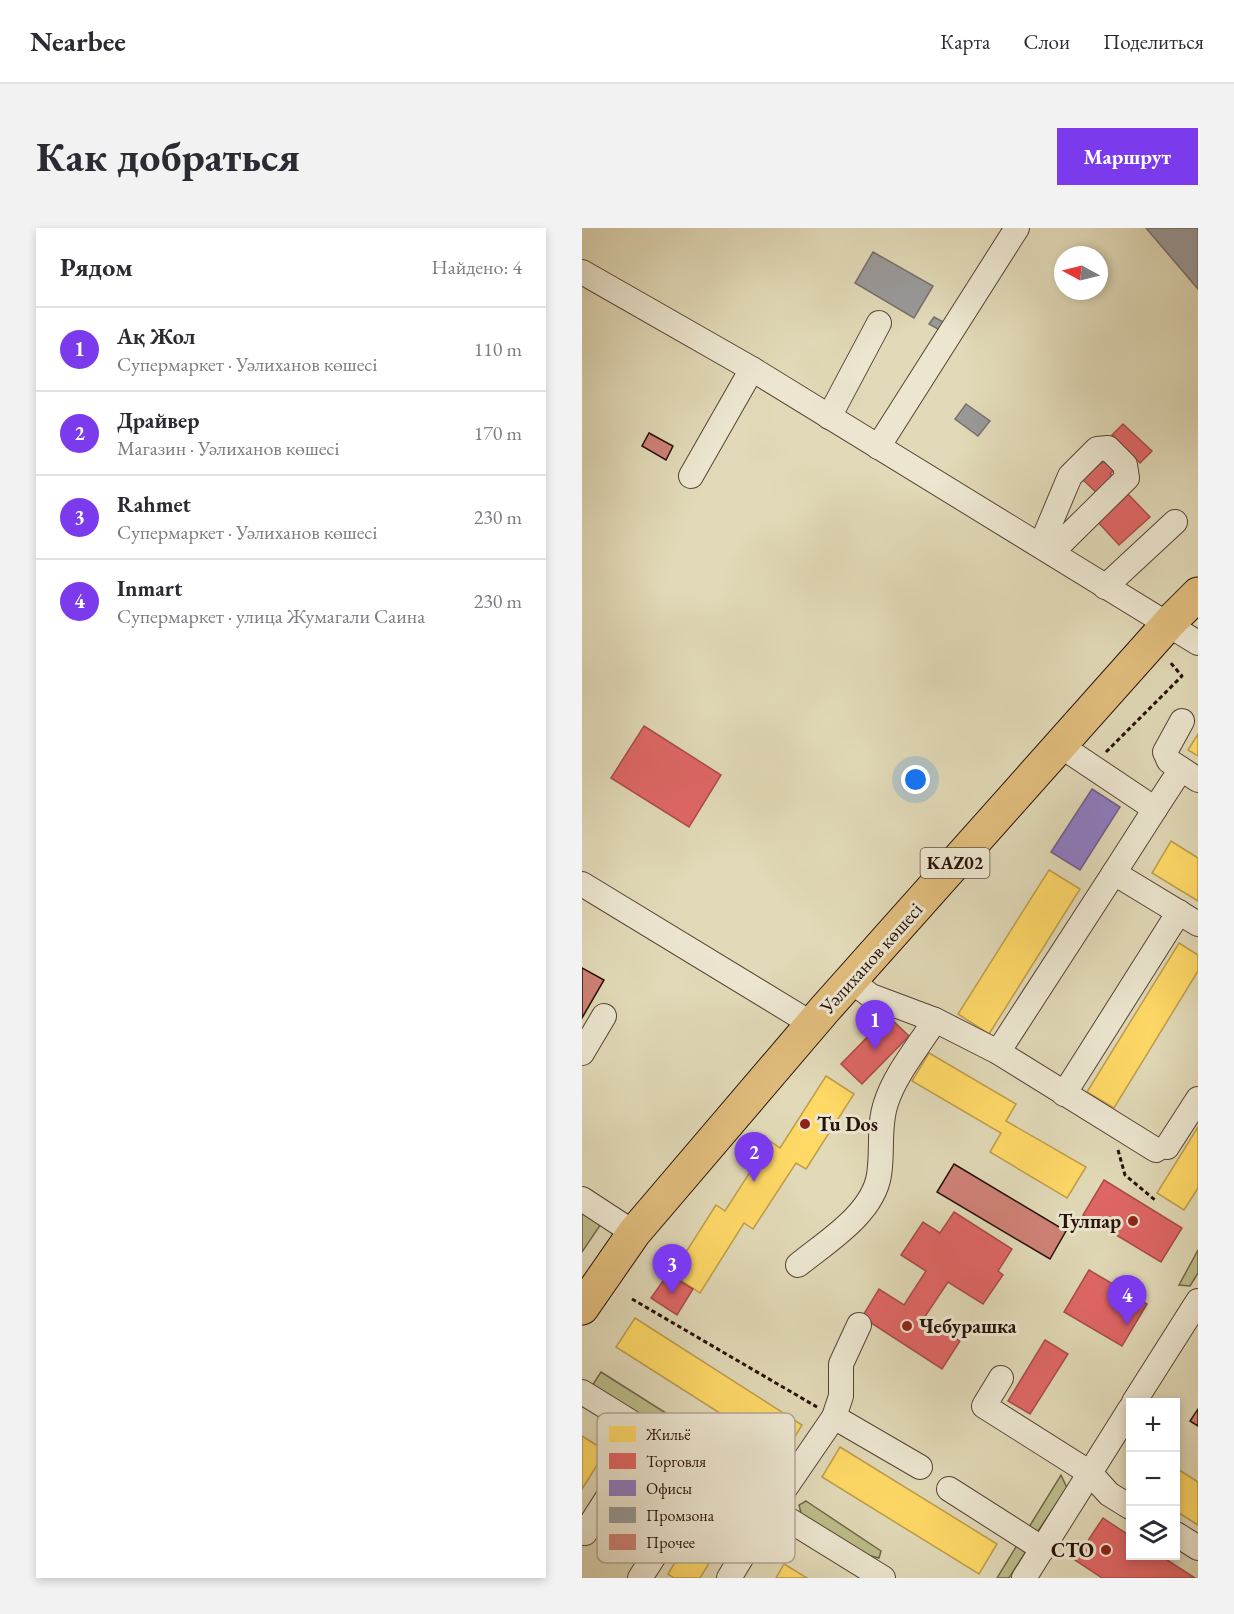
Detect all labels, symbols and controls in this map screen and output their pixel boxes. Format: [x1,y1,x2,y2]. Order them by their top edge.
text: Nearbee [30,23,126,59]
text: Карта [940,28,990,55]
text: Слои [1023,28,1070,55]
text: Поделиться [1103,28,1204,55]
button: Маршрут [1057,128,1198,185]
text: Как добраться [36,129,300,184]
north arrow [1054,246,1108,300]
text: Рядом [60,250,133,284]
text: Найдено: 4 [431,254,522,280]
text: Ақ Жол [117,322,195,351]
text: 1 [74,336,85,362]
text: 110 m [474,336,522,362]
text: Супермаркет · Уәлиханов көшесі [117,351,377,377]
text: Драйвер [117,406,199,435]
text: 2 [74,420,85,446]
text: 170 m [474,420,522,446]
text: Магазин · Уәлиханов көшесі [117,435,339,461]
text: Rahmet [117,490,191,519]
text: 3 [74,504,85,530]
text: 230 m [474,504,522,530]
text: Супермаркет · Уәлиханов көшесі [117,519,377,545]
text: Inmart [117,574,182,603]
text: 4 [74,588,85,614]
text: 230 m [474,588,522,614]
text: Супермаркет · улица Жумагали Саина [117,603,425,629]
your location [901,765,930,794]
road number: KАZ02 [920,848,989,878]
street label: Уәлиханов көшесі [813,897,928,1020]
pin: 1 [856,1000,894,1050]
place label: Tu Dos [817,1111,878,1137]
marker: Tu Dos [798,1117,812,1131]
pin: 2 [734,1132,774,1182]
place label: Тулпар [1058,1208,1121,1234]
marker: Тулпар [1126,1214,1140,1228]
pin: 3 [652,1244,692,1294]
pin: 4 [1108,1276,1146,1325]
place label: Чебурашка [919,1313,1017,1339]
marker: Чебурашка [900,1319,914,1333]
map controls [1126,1398,1180,1560]
button: + [1126,1398,1180,1452]
legend [597,1413,795,1563]
text: Жильё [645,1424,691,1445]
text: Торговля [646,1451,706,1472]
button: − [1126,1452,1180,1506]
text: Офисы [646,1478,692,1499]
text: Промзона [646,1505,715,1526]
button: layers [1126,1506,1180,1560]
text: Прочее [646,1532,695,1553]
place label: СТО [1051,1537,1094,1563]
marker: СТО [1099,1543,1113,1557]

